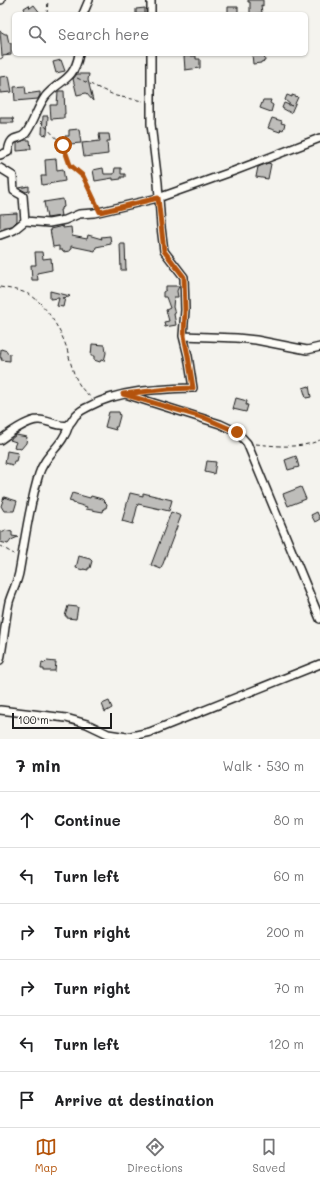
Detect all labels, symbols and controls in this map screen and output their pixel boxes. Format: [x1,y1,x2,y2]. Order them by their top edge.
search box [12,12,308,56]
icon: search [26,23,48,45]
text: Search here [58,24,149,44]
route start [54,136,72,154]
route end [228,423,246,441]
scale bar [12,711,112,730]
text: 100 m [18,712,49,727]
text: 7 min [16,754,61,776]
text: Walk · 530 m [223,757,304,774]
icon: ahead [16,809,38,831]
text: Continue [54,810,121,830]
text: 80 m [274,811,304,828]
icon: left [16,865,38,887]
text: Turn left [54,866,119,886]
text: 60 m [274,867,304,884]
icon: right [16,921,38,943]
text: Turn right [54,922,131,942]
text: 200 m [266,923,304,940]
icon: right [16,977,38,999]
text: Turn right [54,978,131,998]
text: 70 m [274,979,304,996]
icon: left [16,1033,38,1055]
text: Turn left [54,1034,119,1054]
text: 120 m [268,1035,304,1052]
icon: arrive [16,1089,38,1111]
text: Arrive at destination [54,1090,214,1110]
tab: Map [35,1136,57,1175]
tab: Directions [127,1136,183,1175]
tab: Saved [252,1136,285,1175]

